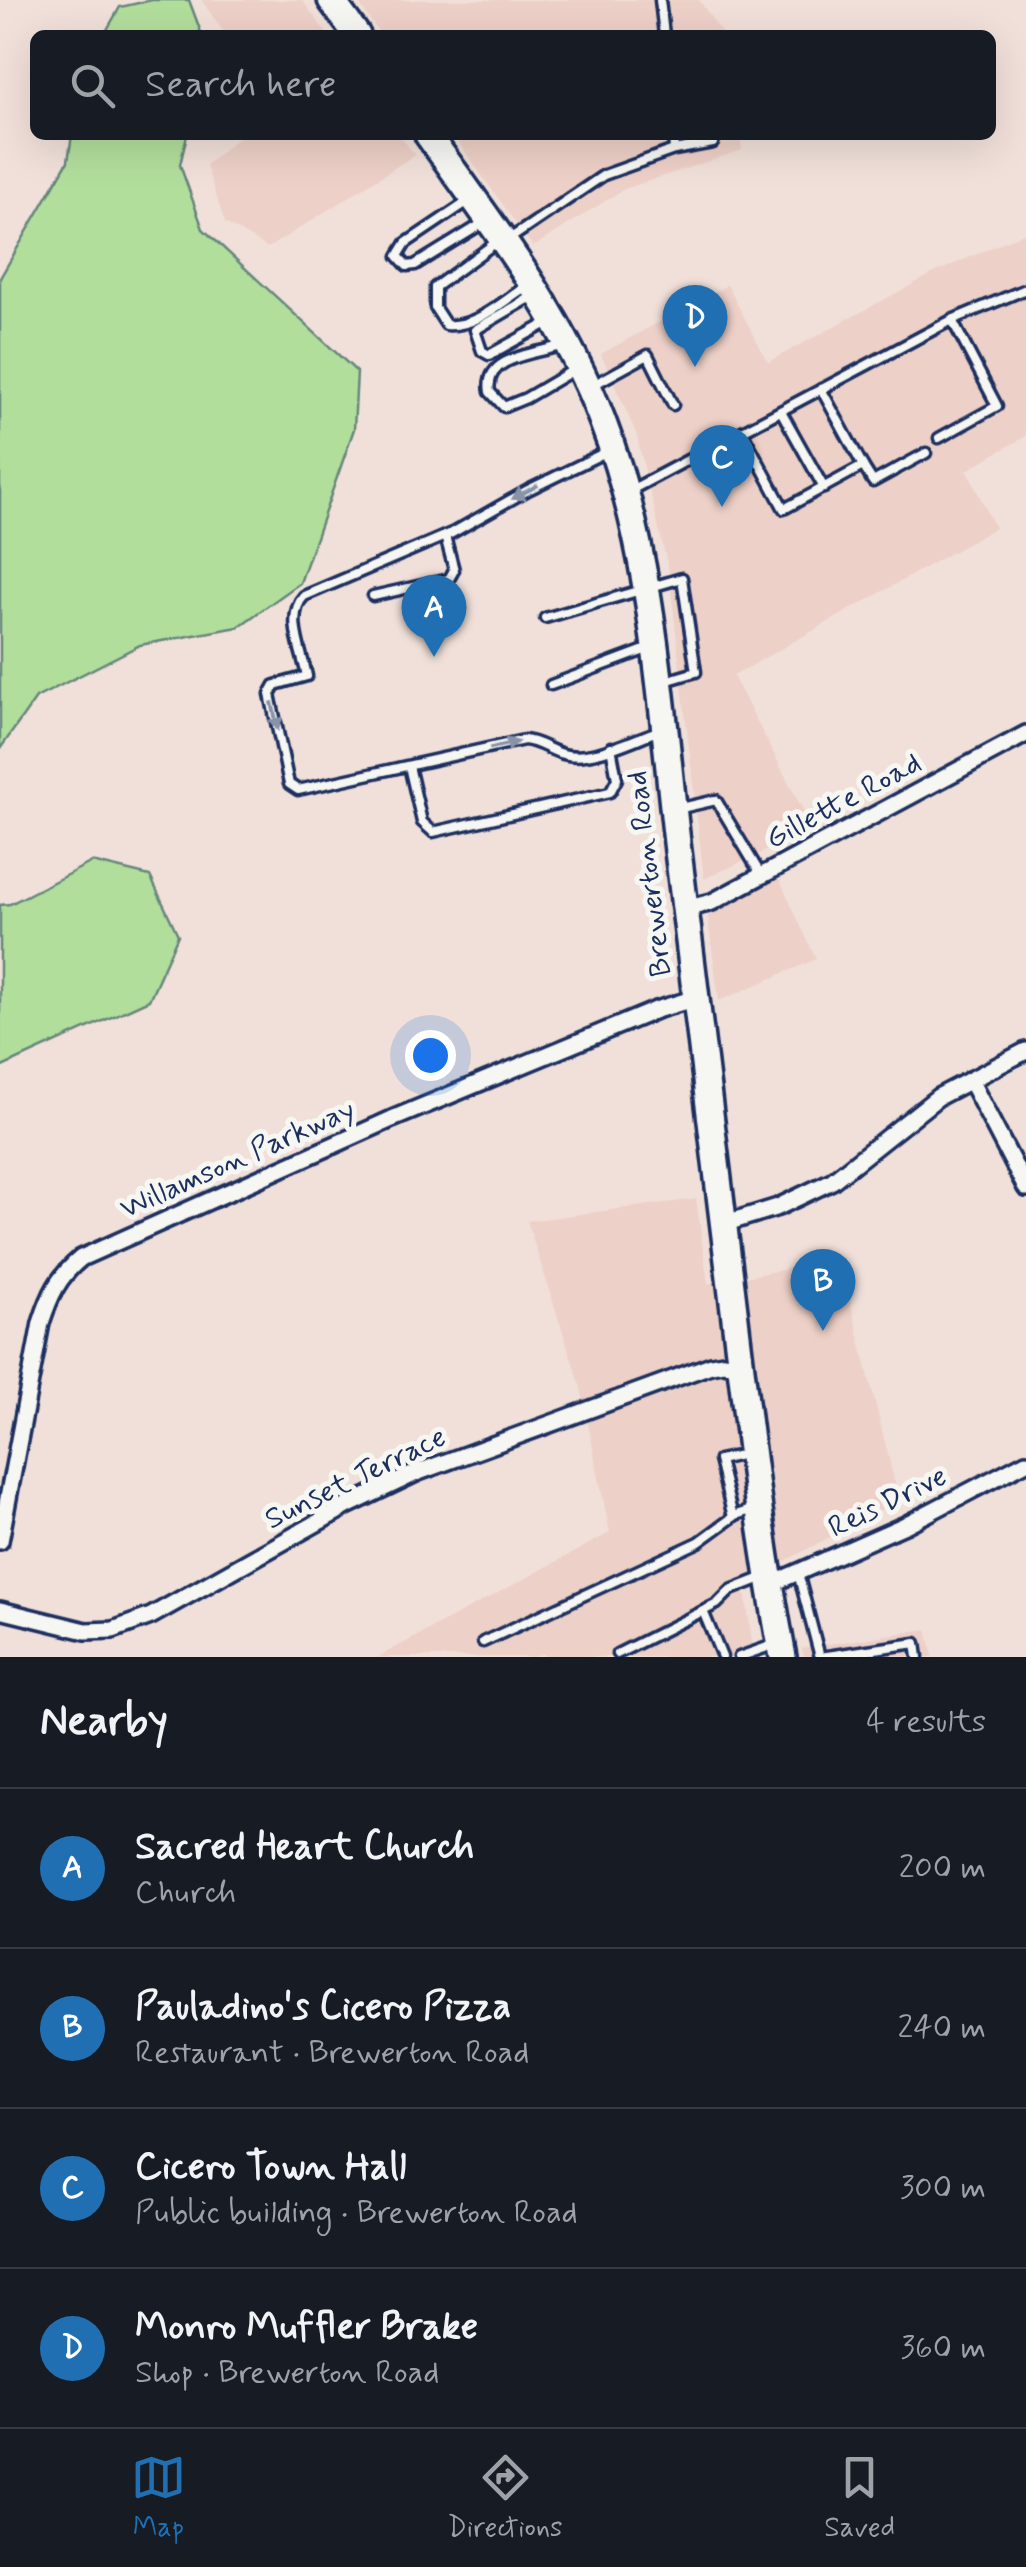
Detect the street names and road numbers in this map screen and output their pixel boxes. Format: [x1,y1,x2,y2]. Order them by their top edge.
street label: Gillette Road [759,744,928,859]
street label: Brewerton Road [618,769,681,979]
street label: Willamson Parkway [114,1090,361,1229]
street label: Sunset Terrace [259,1418,453,1539]
street label: Reis Drive [822,1457,953,1548]

